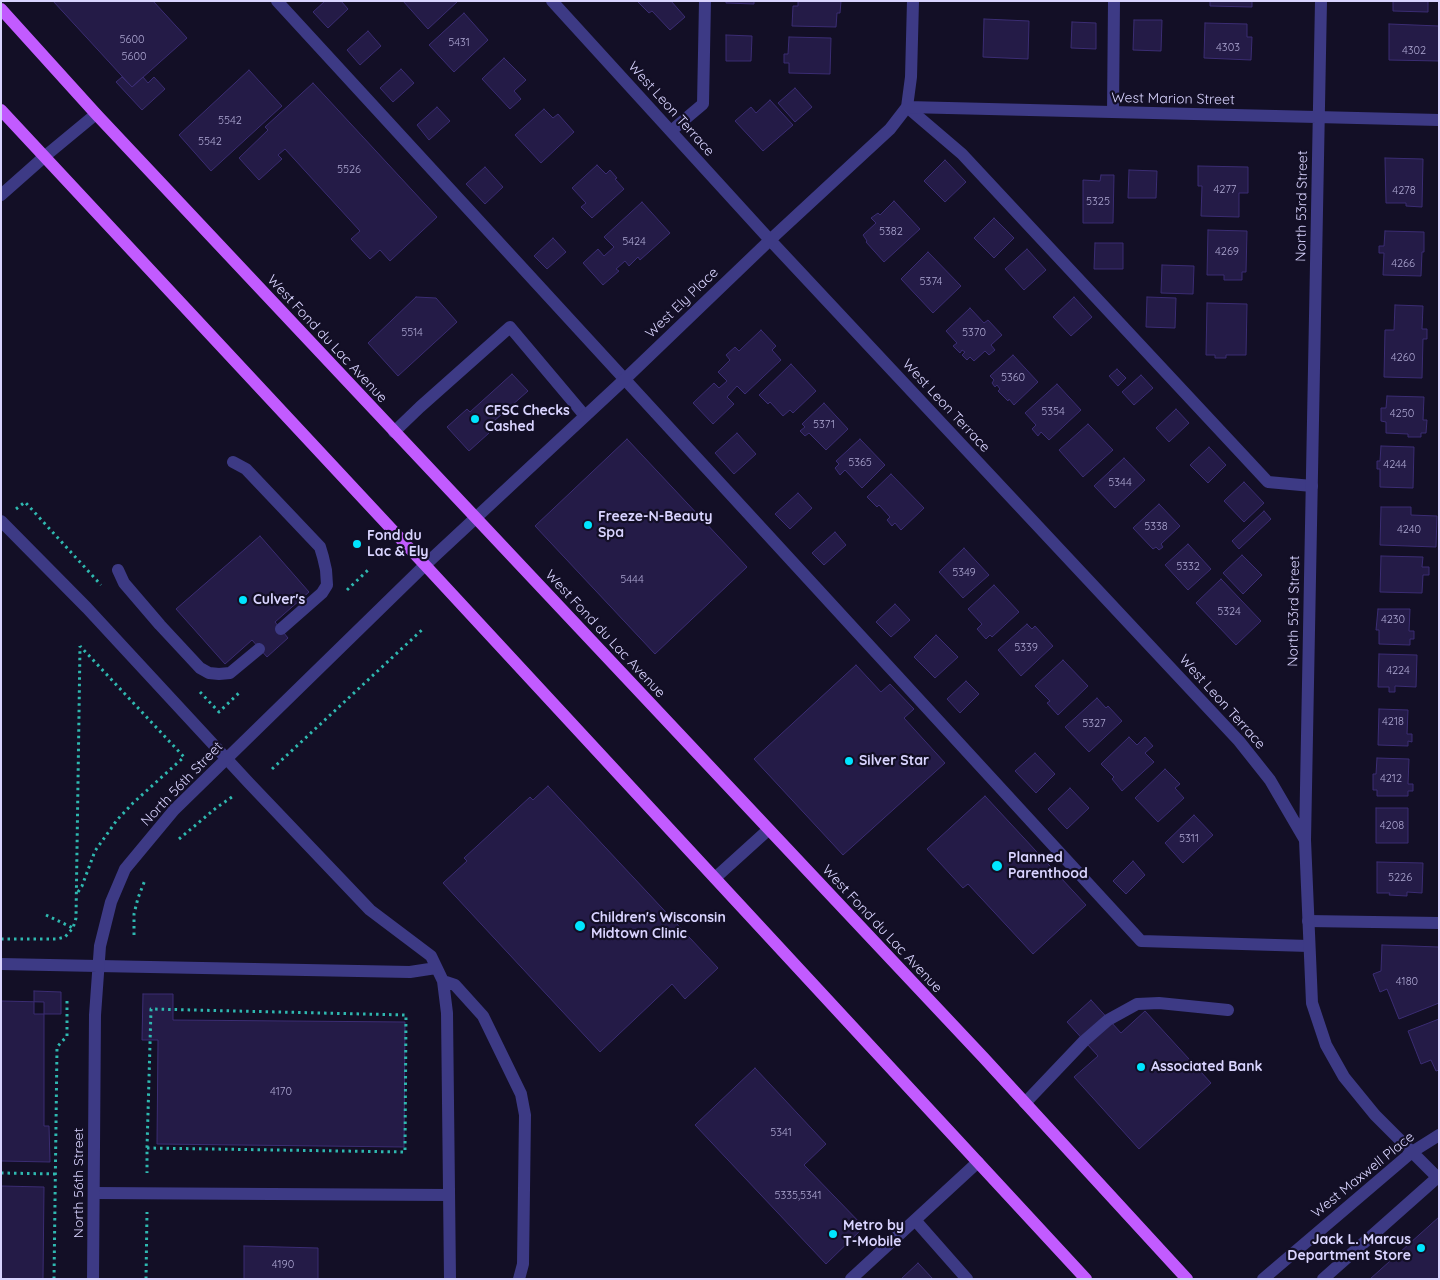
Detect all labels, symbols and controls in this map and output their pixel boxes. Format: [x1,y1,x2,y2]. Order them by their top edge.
house number: 5600 [119,33,145,47]
house number: 5431 [448,36,470,50]
house number: 4303 [1216,41,1240,55]
house number: 4302 [1402,44,1426,58]
house number: 5600 [121,50,147,64]
street label: West Leon Terrace [624,58,718,160]
street label: West Marion Street [1111,90,1235,108]
house number: 5542 [218,114,242,128]
house number: 5542 [198,135,222,149]
street label: North 53rd Street [1293,150,1311,262]
house number: 5526 [337,163,361,177]
house number: 4277 [1214,183,1236,197]
house number: 4278 [1392,184,1416,198]
house number: 5325 [1086,195,1110,209]
house number: 5382 [879,225,903,239]
house number: 5424 [622,235,646,249]
house number: 4269 [1215,245,1239,259]
house number: 4266 [1391,257,1415,271]
street label: West Ely Place [642,264,722,342]
street label: West Fond du Lac Avenue [263,272,391,406]
house number: 5374 [920,275,942,289]
house number: 5514 [401,326,423,340]
house number: 5370 [962,326,986,340]
house number: 4260 [1391,351,1415,365]
street label: West Leon Terrace [899,356,993,456]
house number: 5360 [1001,371,1025,385]
place label: CFSC Checks Cashed [485,403,570,436]
house number: 5354 [1041,405,1065,419]
house number: 4250 [1390,407,1414,421]
marker: CFSC Checks Cashed [469,413,481,425]
house number: 5371 [813,418,835,432]
house number: 5365 [848,456,872,470]
house number: 4244 [1383,458,1407,472]
house number: 5344 [1108,476,1132,490]
place label: Freeze-N-Beauty Spa [598,509,713,542]
marker: Freeze-N-Beauty Spa [582,519,594,531]
house number: 5338 [1144,520,1168,534]
house number: 4240 [1397,523,1421,537]
place label: Fond du Lac & Ely [367,528,429,560]
marker: Fond du Lac & Ely [351,538,363,550]
street label: North 53rd Street [1285,555,1303,667]
house number: 5332 [1176,560,1200,574]
house number: 5349 [952,566,976,580]
street label: West Fond du Lac Avenue [541,567,669,701]
house number: 5444 [620,573,644,587]
place label: Culver's [253,592,305,608]
marker: Culver's [237,594,249,606]
house number: 5324 [1217,605,1241,619]
house number: 4230 [1381,613,1405,627]
house number: 5339 [1014,641,1038,655]
street label: West Leon Terrace [1175,651,1269,753]
house number: 4224 [1386,664,1410,678]
house number: 4218 [1382,715,1404,729]
house number: 5327 [1082,717,1106,731]
street label: North 56th Street [138,738,226,830]
place label: Silver Star [859,753,929,769]
marker: Silver Star [843,755,855,767]
house number: 4212 [1380,772,1402,786]
house number: 4208 [1380,819,1404,833]
house number: 5311 [1179,832,1199,846]
place label: Planned Parenthood [1008,850,1088,882]
marker: Planned Parenthood [990,859,1004,873]
street label: West Fond du Lac Avenue [818,862,946,996]
house number: 5226 [1388,871,1412,885]
place label: Children's Wisconsin Midtown Clinic [591,910,726,942]
marker: Children's Wisconsin Midtown Clinic [573,919,587,933]
house number: 4180 [1396,975,1418,989]
place label: Associated Bank [1151,1059,1262,1075]
marker: Associated Bank [1135,1061,1147,1073]
house number: 4170 [270,1085,292,1099]
house number: 5341 [770,1126,792,1140]
street label: North 56th Street [71,1128,87,1238]
street label: West Maxwell Place [1308,1128,1418,1222]
house number: 5335,5341 [774,1189,822,1203]
place label: Metro by T-Mobile [843,1218,904,1250]
marker: Metro by T-Mobile [827,1228,839,1240]
place label: Jack L. Marcus Department Store [1287,1232,1411,1264]
marker: Jack L. Marcus Department Store [1415,1242,1427,1254]
house number: 4190 [272,1258,294,1272]

